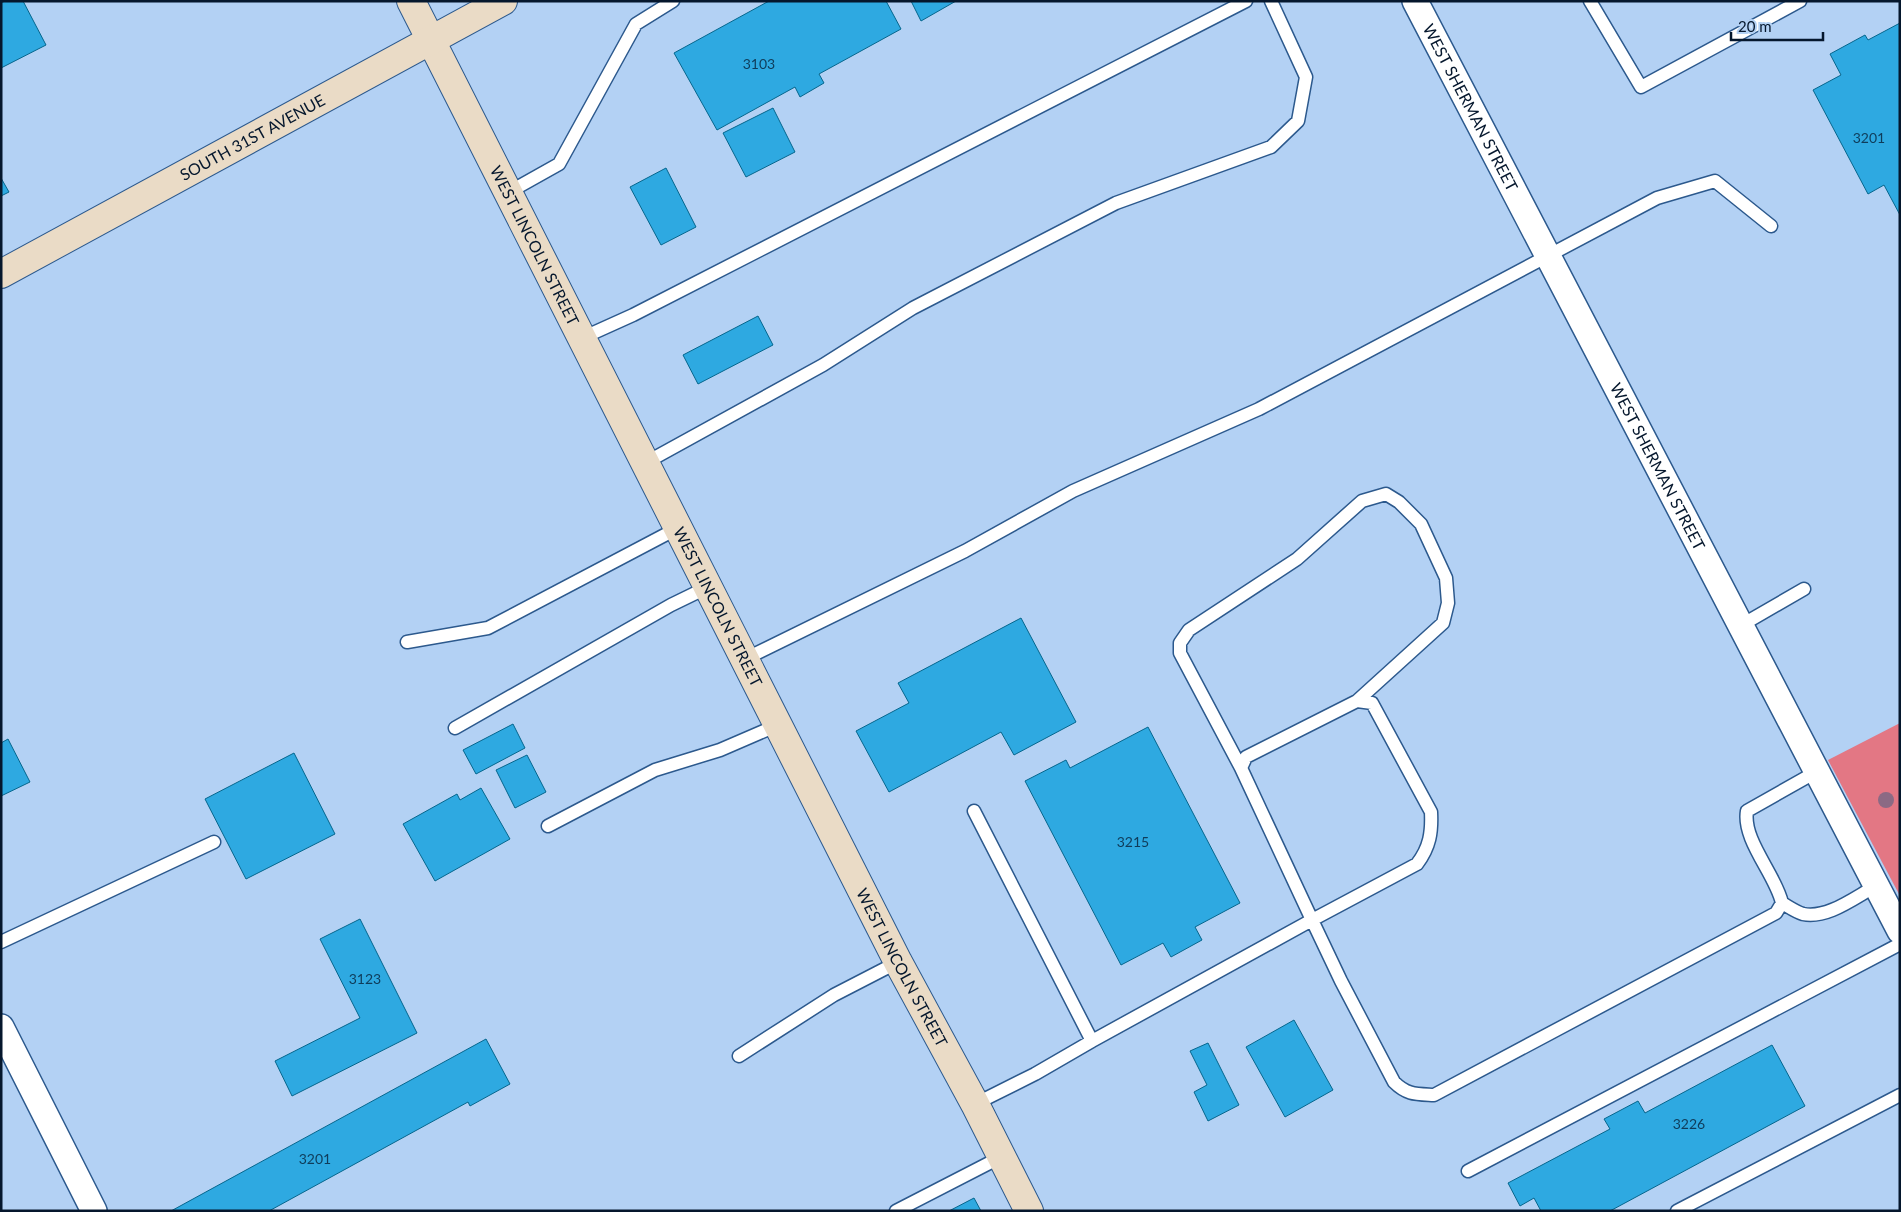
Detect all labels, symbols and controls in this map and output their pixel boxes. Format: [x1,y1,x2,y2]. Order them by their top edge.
scale bar [1731,10,1824,42]
text: 20 m [1738,17,1772,35]
street label: WEST SHERMAN STREET [1420,20,1523,194]
house number: 3103 [743,55,775,72]
street label: SOUTH 31ST AVENUE [176,90,328,184]
house number: 3201 [1853,129,1885,146]
street label: WEST LINCOLN STREET [487,162,584,329]
street label: WEST SHERMAN STREET [1607,379,1710,554]
street label: WEST LINCOLN STREET [670,523,767,690]
house number: 3215 [1117,833,1149,850]
street label: WEST LINCOLN STREET [853,885,952,1050]
house number: 3123 [349,970,381,987]
house number: 3226 [1673,1115,1705,1132]
house number: 3201 [299,1150,331,1167]

